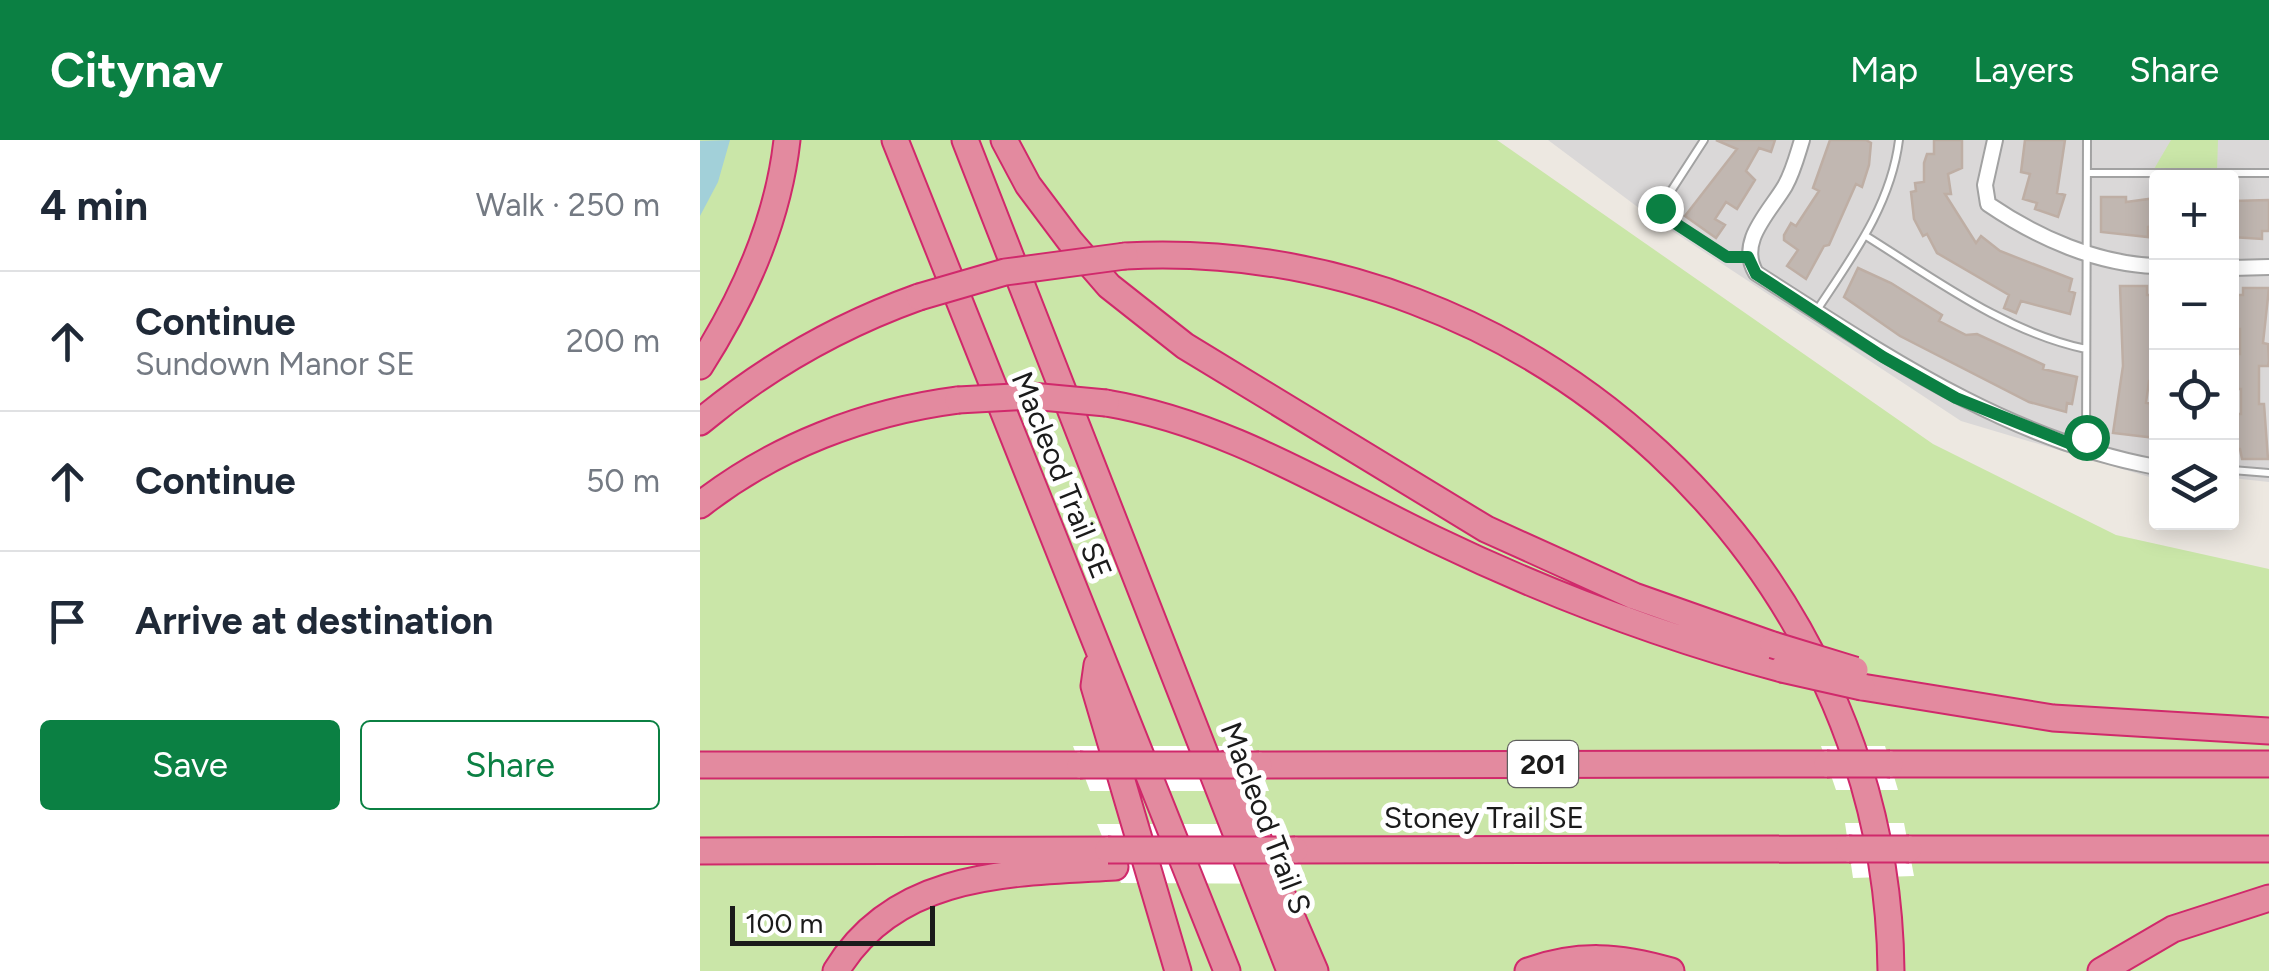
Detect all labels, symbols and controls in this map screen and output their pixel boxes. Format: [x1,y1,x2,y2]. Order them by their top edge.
text: Citynav [50,41,223,99]
text: Map [1850,49,1918,91]
text: Layers [1973,49,2074,91]
text: Share [2129,49,2219,91]
map controls [2149,170,2239,530]
button: + [2149,170,2239,260]
text: 4 min [40,180,148,231]
text: Walk · 250 m [476,186,660,224]
route end [1638,186,1684,232]
button: − [2149,260,2239,350]
text: Continue [135,299,296,345]
icon: ahead [40,314,95,369]
text: 200 m [566,322,660,360]
text: Sundown Manor SE [135,345,415,383]
button: locate [2149,350,2239,440]
street label: Macleod Trail SE [1004,366,1120,584]
route start [2064,415,2110,461]
button: layers [2149,440,2239,530]
icon: ahead [40,454,95,509]
text: Continue [135,458,296,504]
text: 50 m [586,462,660,500]
icon: arrive [40,594,95,649]
text: Arrive at destination [135,598,493,644]
street label: Macleod Trail S [1212,717,1320,919]
button: Save [40,720,340,810]
button: Share [360,720,660,810]
road number: 201 [1508,741,1578,787]
street label: Stoney Trail SE [1384,799,1584,836]
scale bar [730,901,935,946]
text: 100 m [745,906,823,940]

